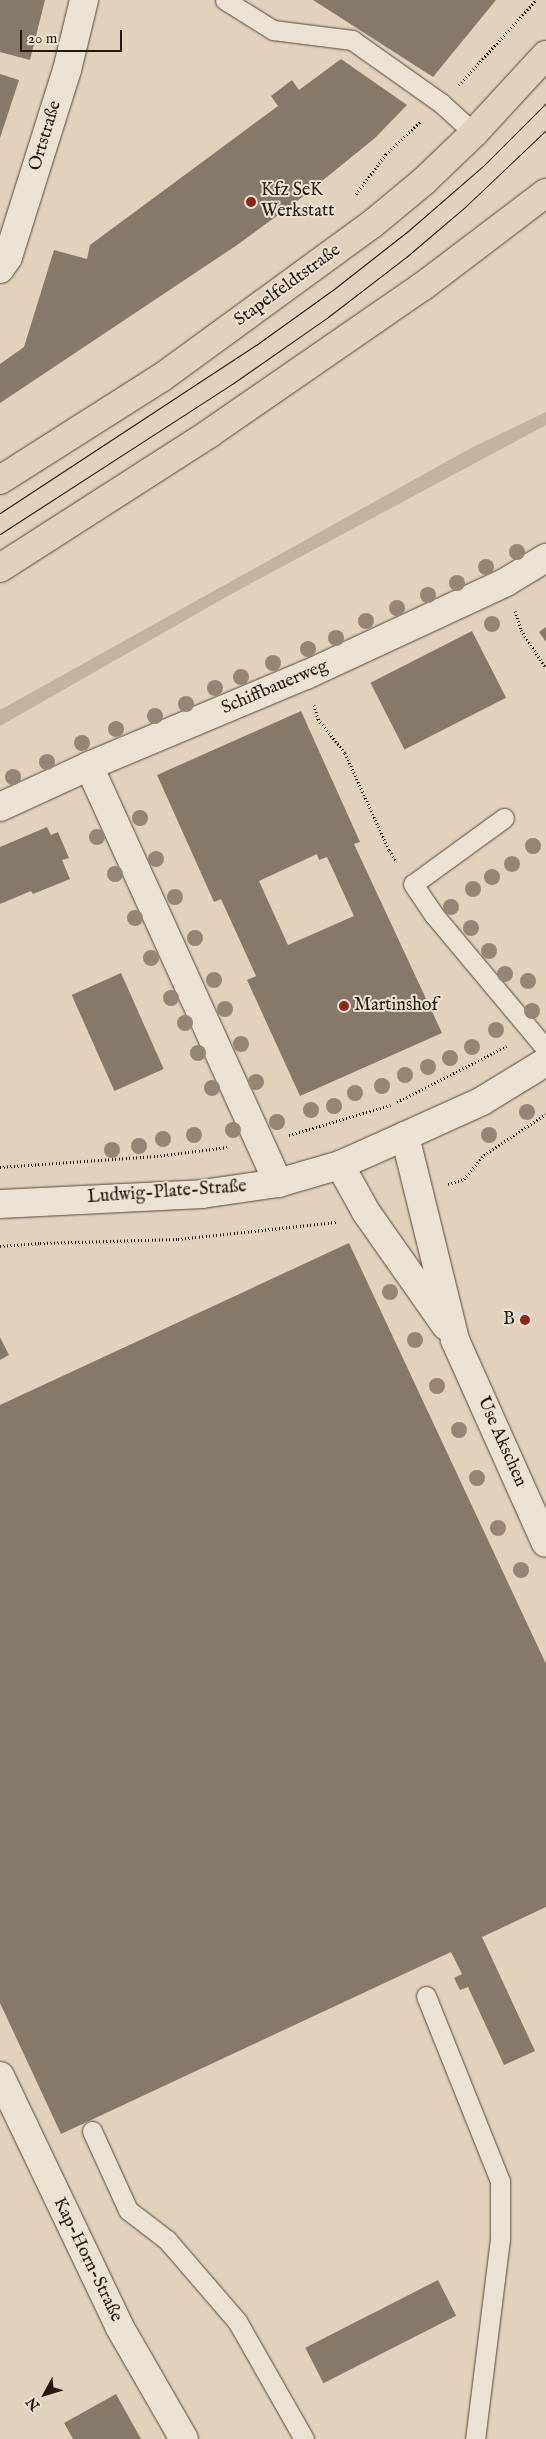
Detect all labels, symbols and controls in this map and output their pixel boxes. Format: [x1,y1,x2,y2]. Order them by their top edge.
scale bar [22,20,125,52]
text: 20 m [28,29,57,48]
street label: Ortstraße [25,98,67,174]
place label: Kfz SeK Werkstatt [261,181,334,223]
marker: Kfz SeK Werkstatt [245,196,257,208]
street label: Stapelfeldtstraße [231,240,345,332]
street label: Schiffbauerweg [219,656,331,720]
place label: Martinshof [354,995,438,1017]
marker: Martinshof [338,1000,350,1012]
street label: Ludwig-Plate-Straße [87,1177,247,1209]
place label: B [503,1309,515,1331]
marker: B [519,1314,531,1326]
street label: Use Akschen [472,1394,530,1490]
street label: Kap-Horn-Straße [48,2194,126,2326]
north arrow [20,2369,70,2419]
text: N [23,2393,44,2414]

